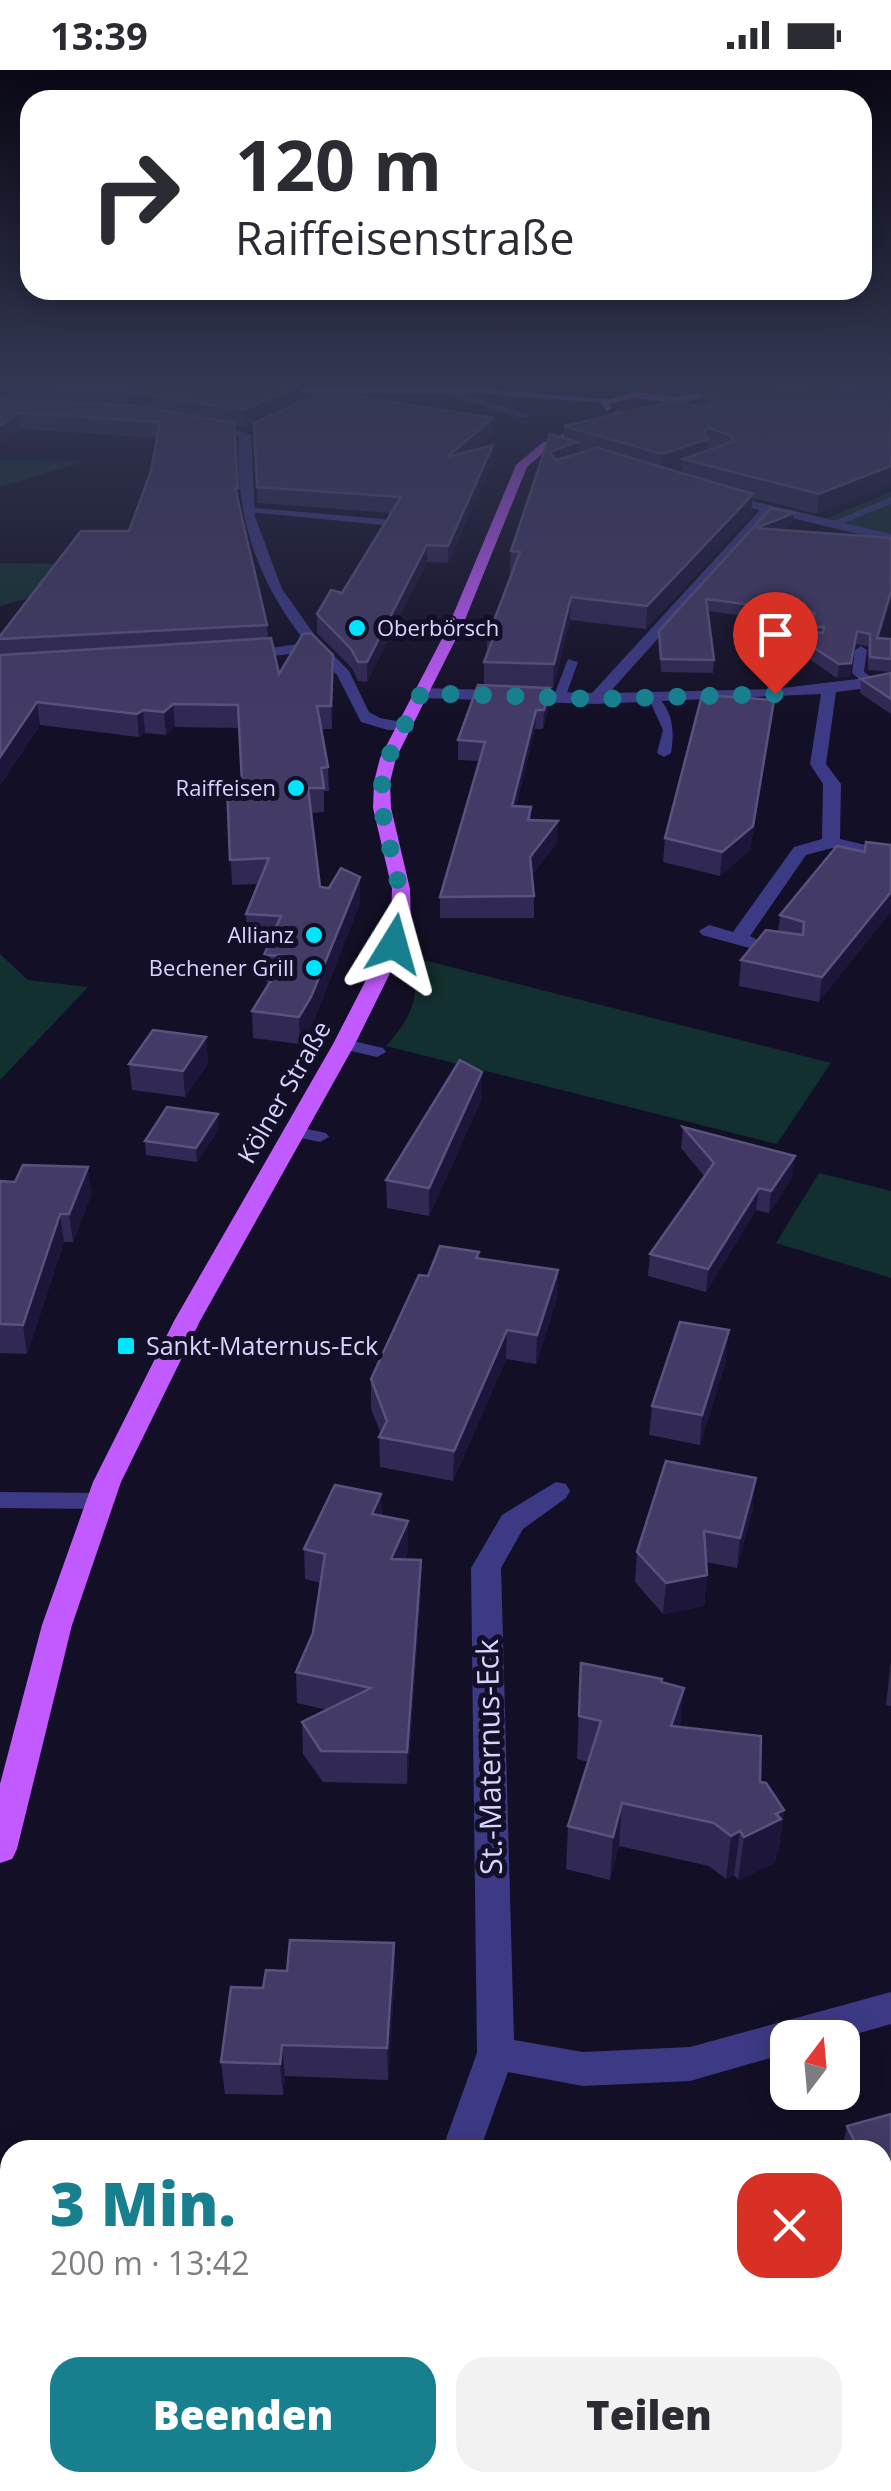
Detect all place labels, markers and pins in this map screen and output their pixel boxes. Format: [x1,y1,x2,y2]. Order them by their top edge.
pin [733,592,818,695]
place label: Oberbörsch [377,612,499,642]
marker: Oberbörsch [346,617,368,639]
place label: Raiffeisen [176,772,276,802]
marker: Raiffeisen [285,777,307,799]
place label: Allianz [227,919,294,949]
marker: Allianz [303,924,325,946]
place label: Bechener Grill [149,952,294,982]
marker: Bechener Grill [303,957,325,979]
place label: Sankt-Maternus-Eck [146,1328,378,1362]
marker: Sankt-Maternus-Eck [115,1335,137,1357]

